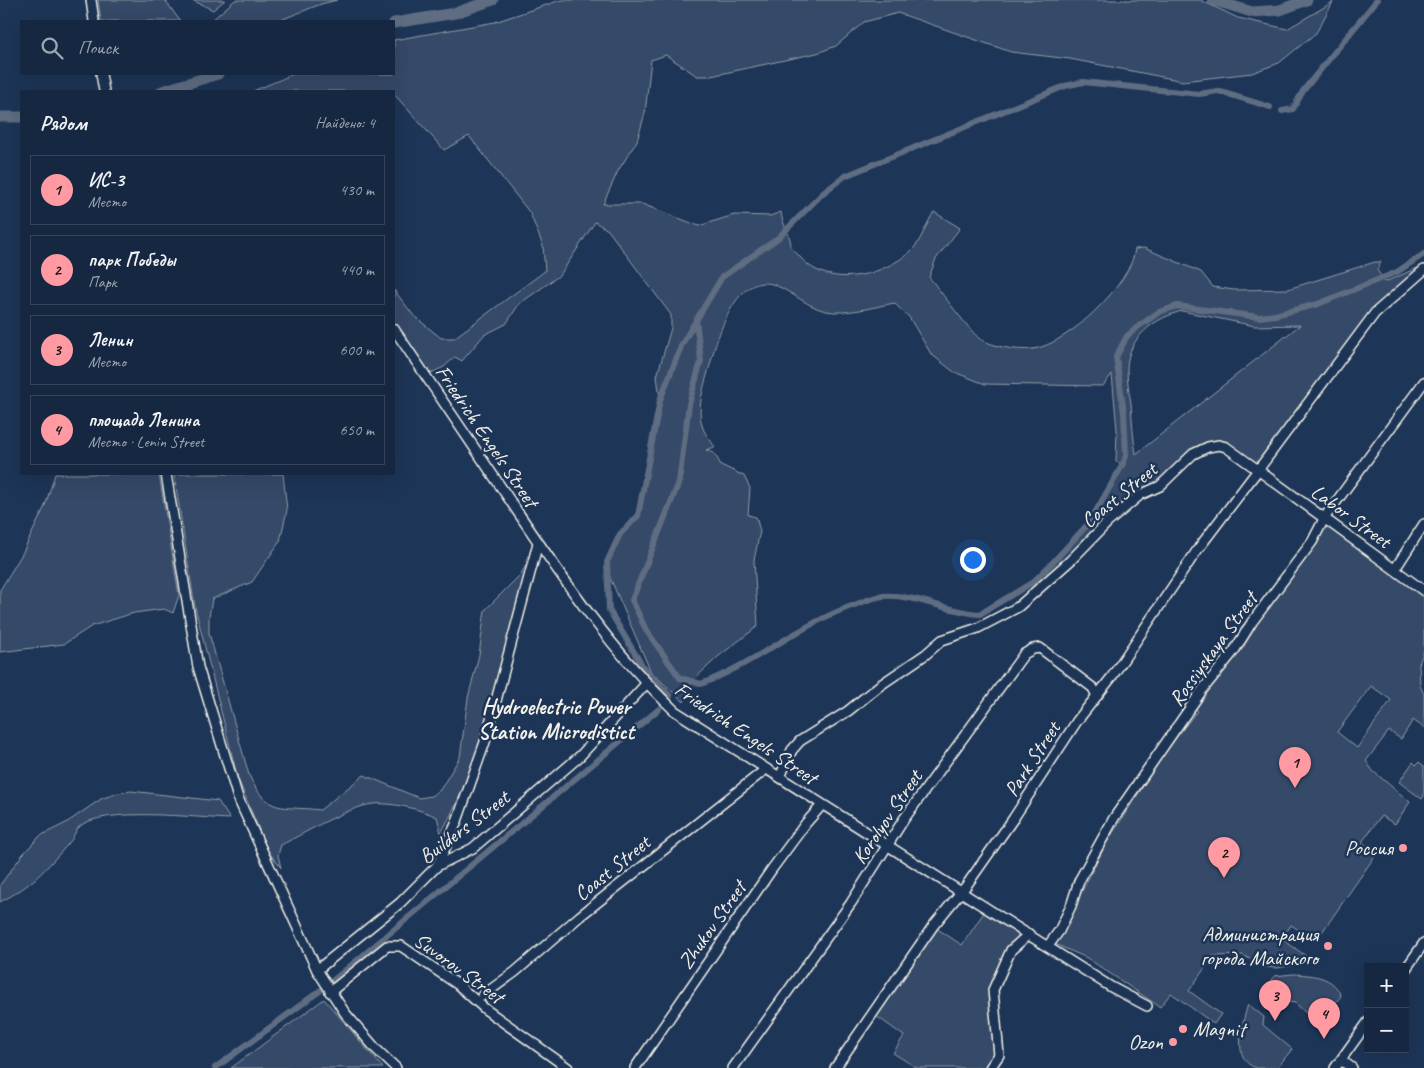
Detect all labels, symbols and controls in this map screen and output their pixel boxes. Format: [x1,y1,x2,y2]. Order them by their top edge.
search box [20,20,395,75]
icon: search [38,34,66,62]
text: Поиск [78,36,118,60]
text: Рядом [40,110,87,136]
text: Найдено: 4 [315,113,375,133]
text: ИС-3 [88,168,124,192]
text: 1 [53,180,61,200]
text: 430 m [340,180,374,200]
text: Место [88,192,126,212]
text: парк Победы [88,248,176,272]
text: 2 [53,260,61,280]
text: 440 m [340,260,374,280]
text: Парк [88,272,117,292]
text: Ленин [88,328,132,352]
text: 3 [53,340,61,360]
text: 600 m [340,340,374,360]
text: Место [88,352,126,372]
street label: Friedrich Engels Street [430,360,546,515]
text: площадь Ленина [88,408,199,432]
text: 4 [53,420,61,440]
text: 650 m [340,420,374,440]
text: Место · Lenin Street [88,432,204,452]
street label: Coast Street [1076,455,1164,534]
street label: Labor Street [1306,478,1398,555]
your location [960,547,986,573]
street label: Rossiyskaya Street [1163,584,1265,711]
street label: Friedrich Engels Street [670,676,825,792]
district label: Hydroelectric Power Station Microdistict [478,693,637,746]
street label: Park Street [998,715,1067,801]
pin: 1 [1279,747,1311,788]
street label: Korolyov Street [846,764,929,869]
street label: Builders Street [414,783,516,869]
street label: Coast Street [569,828,657,907]
place label: Россия [1345,835,1395,861]
pin: 2 [1208,837,1240,878]
marker: Россия [1397,842,1409,854]
street label: Zhukov Street [672,874,753,974]
place label: Администрация города Майского [1201,921,1321,971]
street label: Suvorov Street [409,927,511,1011]
marker: Администрация города Майского [1322,940,1334,952]
map controls [1364,963,1409,1053]
button: + [1364,963,1409,1008]
pin: 3 [1259,980,1291,1021]
pin: 4 [1308,998,1340,1039]
button: − [1364,1008,1409,1053]
place label: Magnit [1193,1016,1248,1042]
marker: Magnit [1177,1023,1189,1035]
place label: Ozon [1128,1029,1164,1055]
marker: Ozon [1167,1036,1179,1048]

